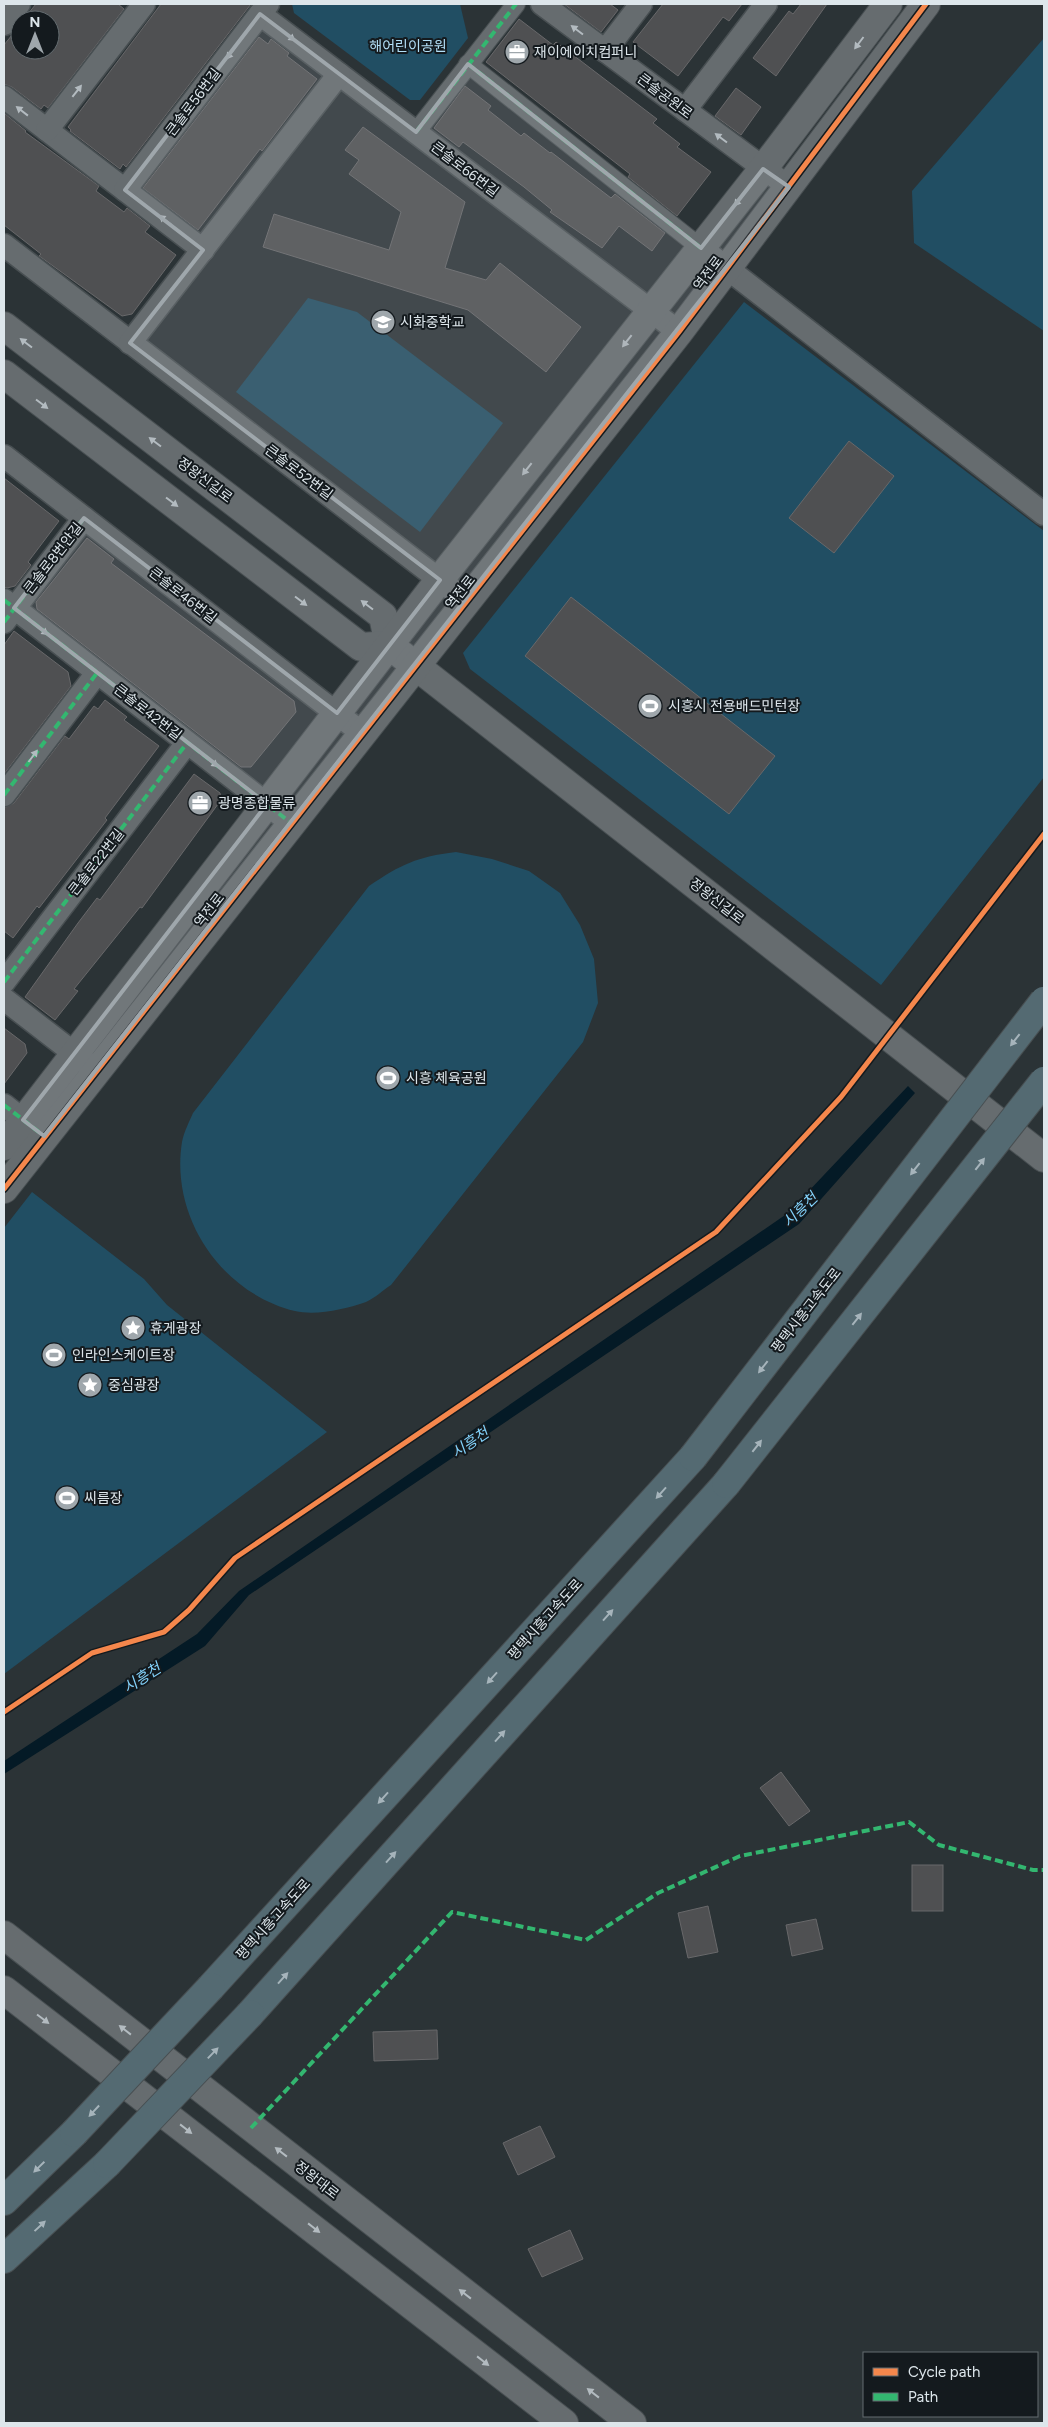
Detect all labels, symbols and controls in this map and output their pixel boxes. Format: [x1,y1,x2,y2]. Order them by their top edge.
north arrow [10,10,60,60]
text: N [30,14,40,31]
one-way arrow [570,25,584,35]
one-way arrow [282,30,295,41]
one-way arrow [853,36,864,49]
park label: 해어린이공원 [369,38,447,55]
office icon: 재이에이치컴퍼니 [504,39,530,65]
place label: 재이에이치컴퍼니 [534,44,637,61]
one-way arrow [225,46,236,59]
street label: 큰솔로56번길 [162,65,224,140]
street label: 큰솔공원로 [634,70,696,123]
one-way arrow [71,85,82,98]
one-way arrow [16,105,29,116]
one-way arrow [715,132,728,143]
street label: 큰솔로66번길 [428,138,502,200]
one-way arrow [733,193,744,206]
one-way arrow [158,215,171,226]
street label: 역전로 [690,253,727,294]
school or university icon: 시화중학교 [370,309,396,335]
place label: 시화중학교 [400,314,465,331]
one-way arrow [622,334,633,347]
one-way arrow [20,338,33,349]
one-way arrow [36,398,49,409]
one-way arrow [148,437,162,447]
street label: 큰솔로52번길 [262,441,336,503]
street label: 정왕신길로 [174,454,236,507]
one-way arrow [522,462,532,476]
one-way arrow [165,497,178,508]
street label: 큰솔로8번안길 [20,519,87,597]
street label: 큰솔로46번길 [146,564,220,627]
street label: 역전로 [442,572,479,613]
one-way arrow [294,596,308,606]
one-way arrow [361,599,374,610]
one-way arrow [35,625,48,636]
street label: 큰솔로42번길 [111,681,185,744]
sports icon: 시흥시 전용배드민턴장 [637,693,663,719]
place label: 시흥시 전용배드민턴장 [668,698,800,715]
one-way arrow [28,750,39,763]
one-way arrow [205,757,219,767]
office icon: 광명종합물류 [187,790,213,816]
place label: 광명종합물류 [218,795,295,812]
street label: 큰솔로22번길 [65,826,128,899]
street label: 정왕신길로 [686,875,747,928]
street label: 역전로 [191,890,228,931]
one-way arrow [1009,1033,1020,1046]
sports icon: 시흥 체육공원 [375,1065,401,1091]
place label: 시흥 체육공원 [406,1070,487,1087]
one-way arrow [974,1157,985,1170]
one-way arrow [910,1162,921,1175]
water label: 시흥천 [779,1188,823,1231]
street label: 평택시흥고속도로 [768,1264,845,1356]
one-way arrow [852,1312,863,1325]
place icon: 휴게광장 [120,1315,146,1341]
place label: 휴게광장 [150,1320,202,1337]
sports icon: 인라인스케이트장 [41,1342,67,1368]
place label: 인라인스케이트장 [72,1347,175,1364]
one-way arrow [757,1360,768,1373]
place icon: 중심광장 [77,1372,103,1398]
place label: 중심광장 [108,1377,160,1394]
water label: 시흥천 [448,1423,494,1462]
one-way arrow [751,1440,762,1453]
sports icon: 씨름장 [54,1485,80,1511]
one-way arrow [655,1486,666,1499]
place label: 씨름장 [84,1490,123,1507]
street label: 평택시흥고속도로 [505,1575,586,1663]
one-way arrow [603,1609,614,1622]
water label: 시흥천 [120,1658,166,1697]
one-way arrow [487,1671,498,1684]
one-way arrow [494,1731,506,1743]
one-way arrow [377,1792,389,1804]
one-way arrow [385,1852,397,1864]
street label: 평택시흥고속도로 [233,1875,314,1963]
one-way arrow [277,1972,288,1985]
one-way arrow [36,2014,49,2025]
one-way arrow [118,2025,132,2035]
one-way arrow [207,2047,219,2059]
one-way arrow [88,2105,100,2117]
one-way arrow [179,2123,192,2134]
one-way arrow [275,2146,288,2157]
street label: 정왕대로 [291,2158,342,2203]
one-way arrow [33,2161,45,2173]
one-way arrow [33,2220,45,2232]
one-way arrow [307,2223,320,2234]
one-way arrow [458,2289,472,2299]
legend [863,2352,1038,2417]
one-way arrow [476,2355,489,2366]
text: Cycle path [908,2363,980,2381]
one-way arrow [587,2388,600,2399]
text: Path [908,2388,938,2406]

